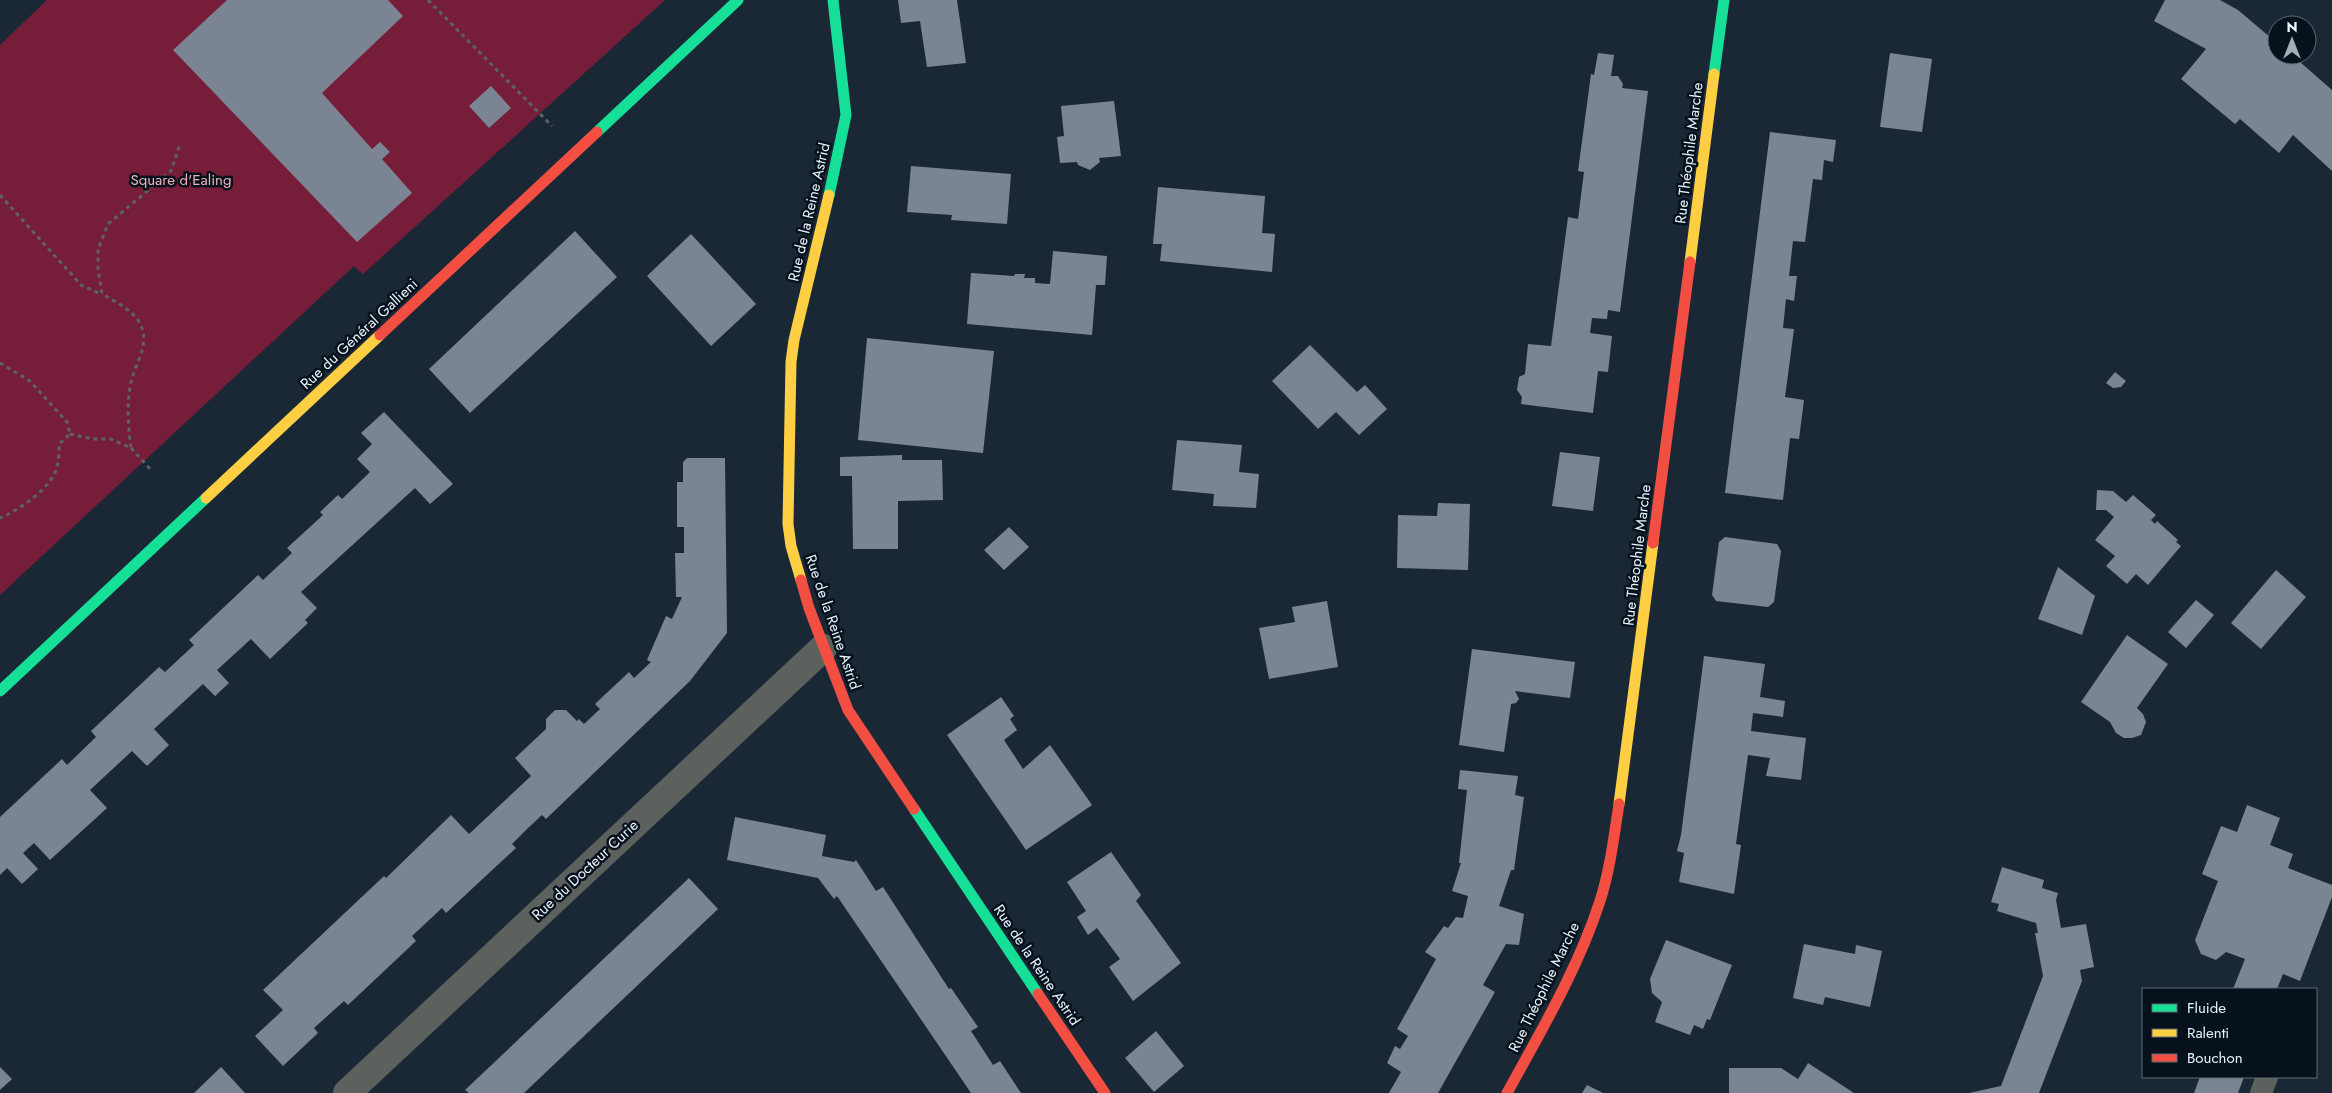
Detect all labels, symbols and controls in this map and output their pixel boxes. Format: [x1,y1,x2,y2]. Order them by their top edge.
north arrow [2267,15,2317,65]
text: N [2286,17,2298,37]
street label: Rue Théophile Marche [1669,81,1709,225]
street label: Rue de la Reine Astrid [782,140,836,284]
park label: Square d'Ealing [130,169,232,191]
street label: Rue du Général Gallieni [295,273,423,395]
street label: Rue Théophile Marche [1617,483,1657,627]
street label: Rue de la Reine Astrid [800,551,866,693]
street label: Rue du Docteur Curie [527,814,643,925]
street label: Rue de la Reine Astrid [988,900,1086,1030]
street label: Rue Théophile Marche [1503,918,1585,1056]
legend [2142,988,2317,1078]
text: Fluide [2187,997,2226,1019]
text: Ralenti [2187,1022,2229,1044]
text: Bouchon [2187,1047,2243,1069]

